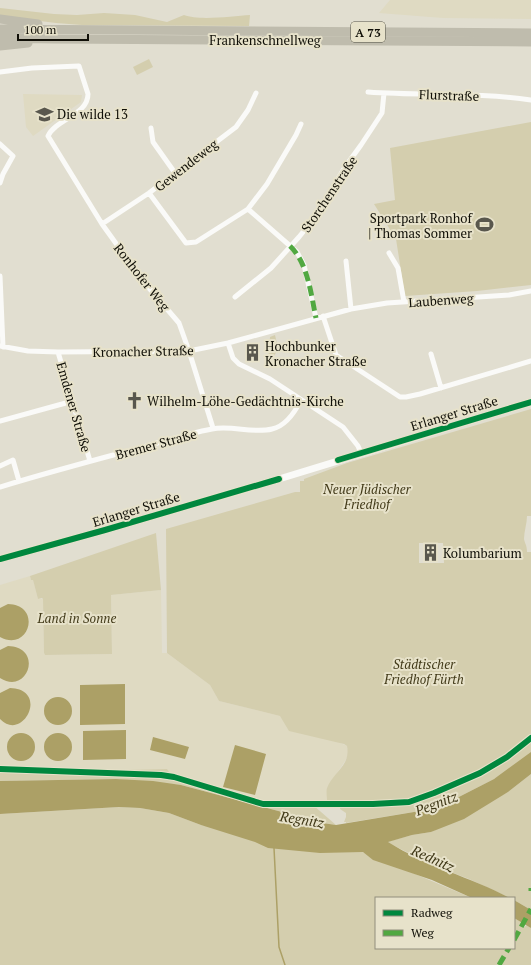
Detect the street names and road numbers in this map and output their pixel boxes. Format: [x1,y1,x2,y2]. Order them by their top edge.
road number: A 73 [351,22,385,42]
street label: Frankenschnellweg [209,31,321,49]
street label: Flurstraße [419,85,479,105]
street label: Gewendeweg [151,135,221,195]
street label: Storchenstraße [297,152,361,236]
street label: Ronhofer Weg [110,239,174,315]
street label: Laubenweg [408,289,474,311]
street label: Kronacher Straße [92,341,194,361]
street label: Emdener Straße [53,360,95,454]
street label: Erlanger Straße [408,391,500,435]
street label: Bremer Straße [113,424,199,464]
street label: Erlanger Straße [90,487,182,531]

